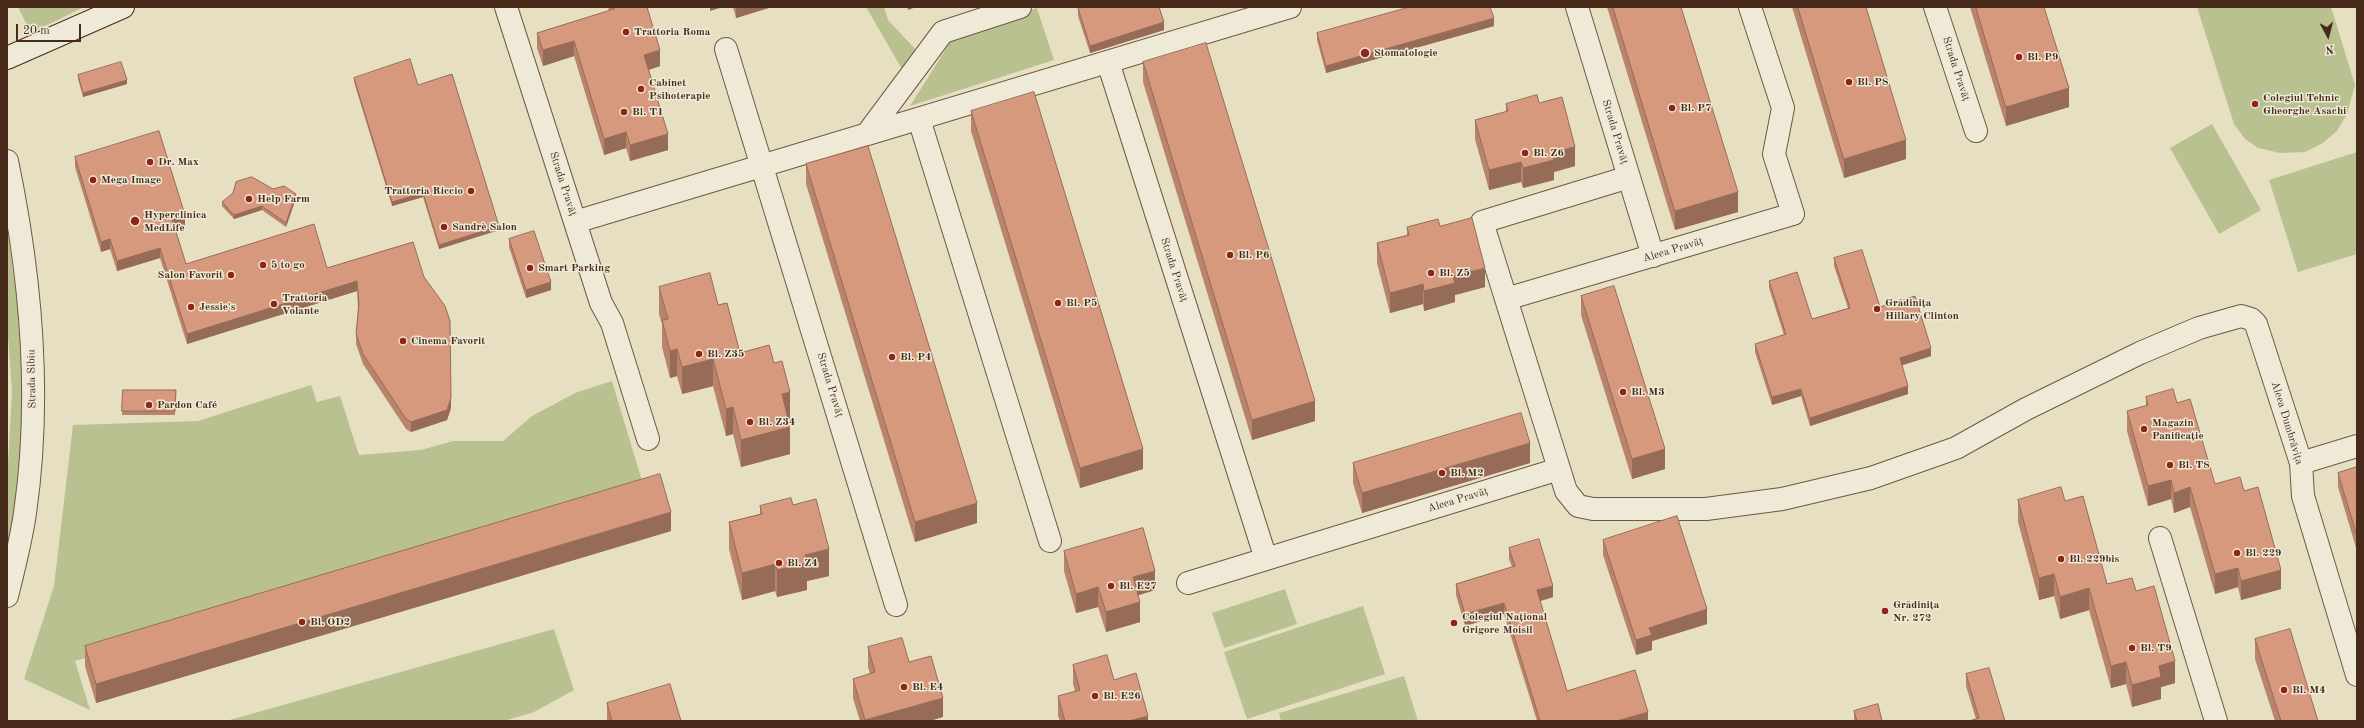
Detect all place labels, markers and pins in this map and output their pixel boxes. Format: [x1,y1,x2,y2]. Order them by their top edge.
place label: Trattoria Roma [634,25,710,39]
marker: Trattoria Roma [621,27,631,37]
place label: Stomatologie [1374,46,1438,60]
marker: Stomatologie [1359,47,1371,59]
place label: Bl. P9 [2027,50,2058,64]
marker: Bl. P9 [2014,52,2024,62]
place label: Bl. P8 [1857,75,1888,89]
place label: Cabinet Psihoterapie [649,76,710,102]
marker: Bl. P8 [1844,77,1854,87]
marker: Cabinet Psihoterapie [636,84,646,94]
place label: Colegiul Tehnic Gheorghe Asachi [2263,91,2346,117]
marker: Colegiul Tehnic Gheorghe Asachi [2250,99,2260,109]
place label: Bl. P7 [1680,101,1711,115]
marker: Bl. P7 [1667,103,1677,113]
place label: Bl. T1 [632,105,664,119]
marker: Bl. T1 [619,107,629,117]
place label: Bl. Z6 [1533,146,1564,160]
marker: Bl. Z6 [1520,148,1530,158]
place label: Dr. Max [158,155,199,169]
marker: Dr. Max [145,157,155,167]
place label: Mega Image [101,173,161,187]
marker: Mega Image [88,175,98,185]
place label: Trattoria Riccio [384,184,463,198]
marker: Trattoria Riccio [466,186,476,196]
place label: Help Farm [257,192,310,206]
marker: Help Farm [244,194,254,204]
place label: Hyperclinica MedLife [144,208,207,234]
marker: Hyperclinica MedLife [129,215,141,227]
place label: Sandrè Salon [452,220,517,234]
marker: Sandrè Salon [439,222,449,232]
place label: Bl. P6 [1238,248,1269,262]
marker: Bl. P6 [1225,250,1235,260]
place label: 5 to go [271,258,305,272]
marker: 5 to go [258,260,268,270]
place label: Smart Parking [538,261,610,275]
marker: Smart Parking [525,263,535,273]
place label: Bl. Z5 [1439,266,1470,280]
place label: Salon Favorit [158,268,223,282]
marker: Bl. Z5 [1426,268,1436,278]
marker: Salon Favorit [226,270,236,280]
place label: Trattoria Volante [282,291,327,317]
place label: Bl. P5 [1066,296,1097,310]
place label: Grădinița Hillary Clinton [1885,296,1959,322]
marker: Bl. P5 [1053,298,1063,308]
marker: Trattoria Volante [269,299,279,309]
place label: Jessie's [199,300,235,314]
marker: Jessie's [186,302,196,312]
marker: Grădinița Hillary Clinton [1872,304,1882,314]
place label: Cinema Favorit [411,334,485,348]
marker: Cinema Favorit [398,336,408,346]
place label: Bl. Z35 [707,347,744,361]
marker: Bl. Z35 [694,349,704,359]
place label: Bl. P4 [900,350,931,364]
marker: Bl. P4 [887,352,897,362]
place label: Bl. M3 [1631,385,1665,399]
marker: Bl. M3 [1618,387,1628,397]
place label: Pardon Café [157,398,217,412]
marker: Pardon Café [144,400,154,410]
place label: Bl. Z34 [758,415,795,429]
place label: Magazin Panificație [2152,416,2204,442]
marker: Bl. Z34 [745,417,755,427]
marker: Magazin Panificație [2139,424,2149,434]
place label: Bl. T8 [2178,458,2210,472]
marker: Bl. T8 [2165,460,2175,470]
place label: Bl. M2 [1450,466,1484,480]
marker: Bl. M2 [1437,468,1447,478]
place label: Bl. 229 [2245,546,2281,560]
marker: Bl. 229 [2232,548,2242,558]
place label: Bl. 229bis [2069,552,2119,566]
marker: Bl. 229bis [2056,554,2066,564]
place label: Bl. Z4 [787,556,818,570]
marker: Bl. Z4 [774,558,784,568]
place label: Bl. E27 [1119,579,1157,593]
marker: Bl. E27 [1106,581,1116,591]
place label: Grădinița Nr. 272 [1893,598,1939,624]
marker: Grădinița Nr. 272 [1880,606,1890,616]
place label: Colegiul Național Grigore Moisil [1462,610,1547,636]
place label: Bl. OD2 [310,615,350,629]
marker: Bl. OD2 [297,617,307,627]
marker: Colegiul Național Grigore Moisil [1449,618,1459,628]
place label: Bl. T9 [2140,641,2172,655]
marker: Bl. T9 [2127,643,2137,653]
place label: Bl. E4 [912,680,943,694]
marker: Bl. E4 [899,682,909,692]
place label: Bl. M4 [2292,683,2326,697]
marker: Bl. M4 [2279,685,2289,695]
place label: Bl. E26 [1103,689,1141,703]
marker: Bl. E26 [1090,691,1100,701]

